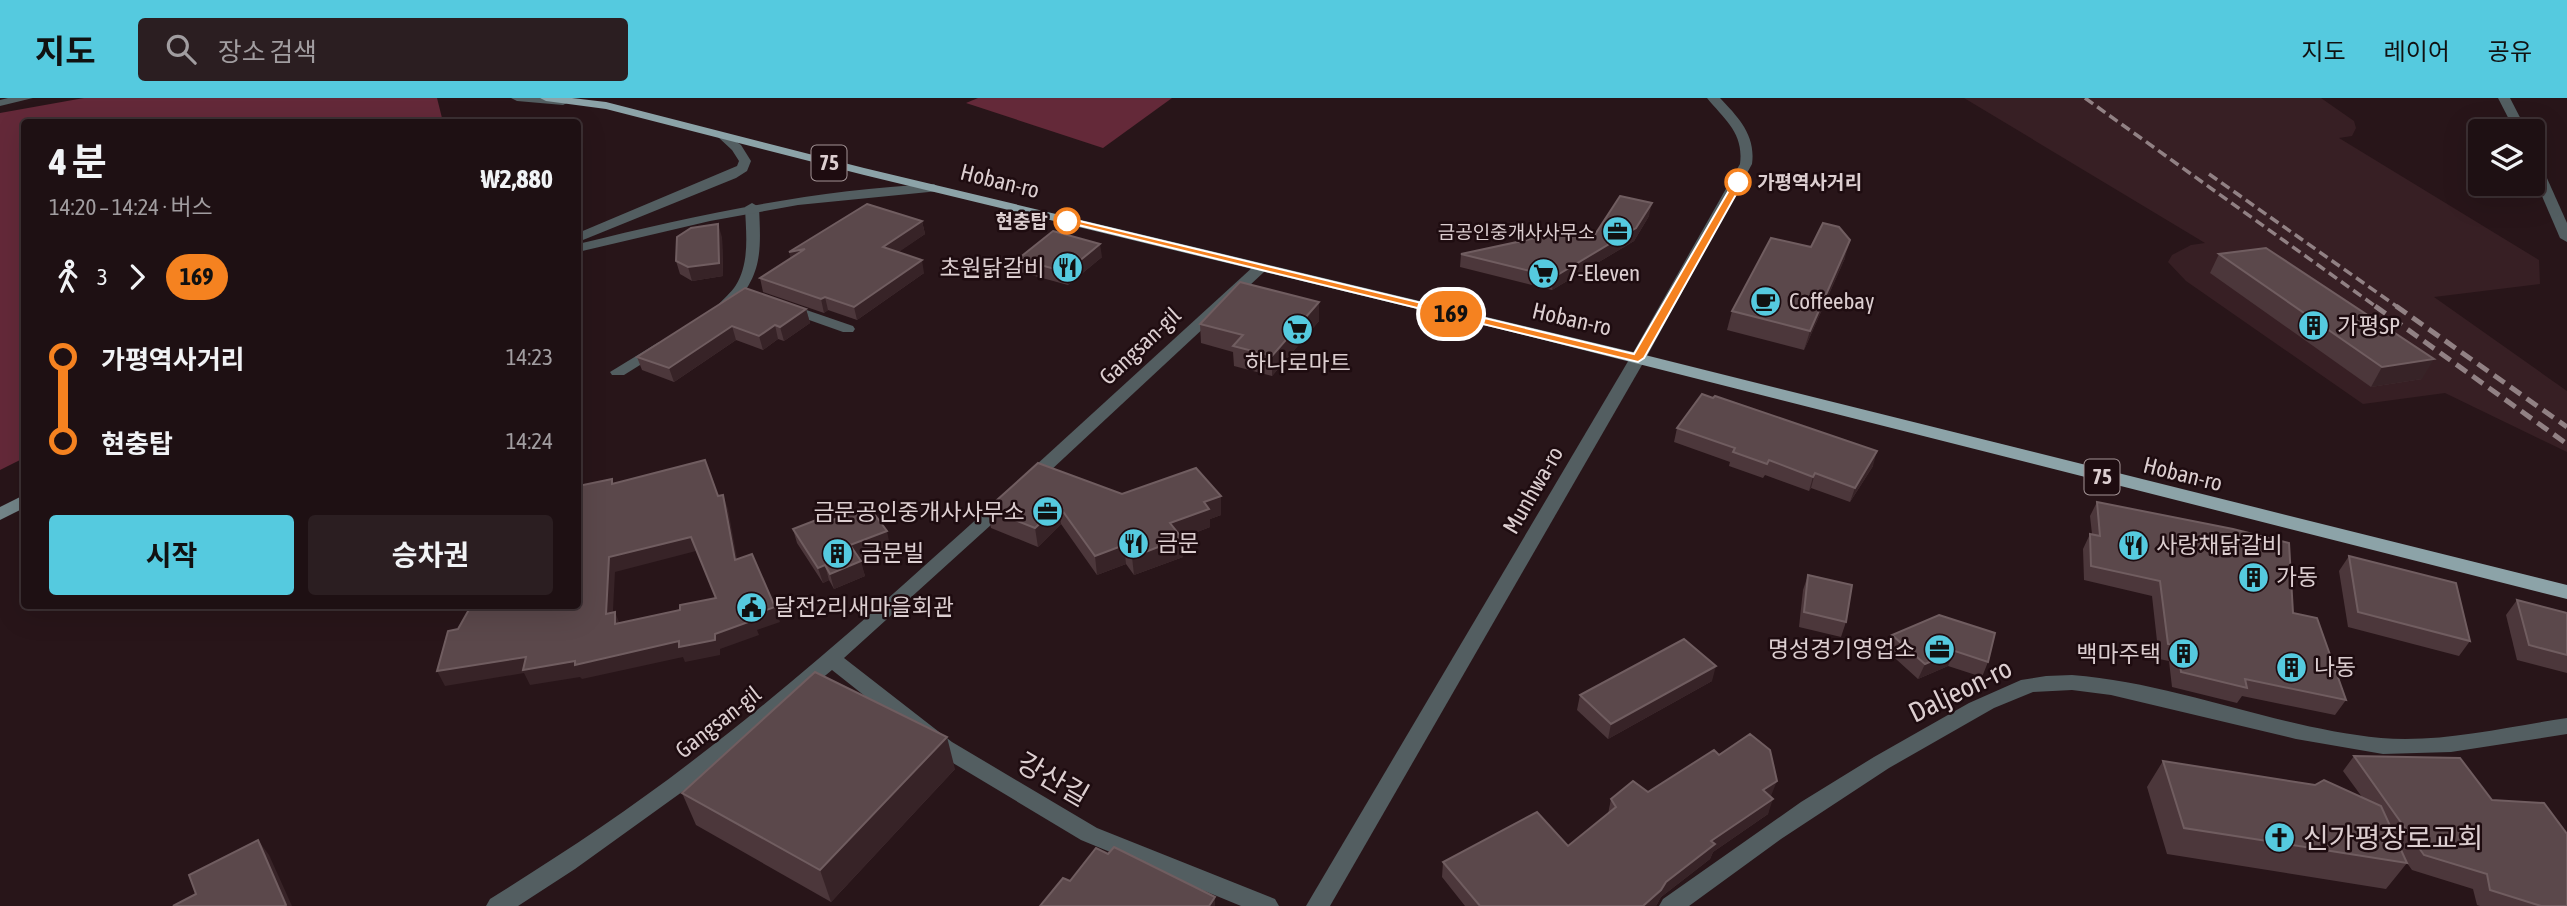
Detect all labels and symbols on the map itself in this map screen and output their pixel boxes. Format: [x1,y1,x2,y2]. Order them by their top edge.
road number: 75 [812,146,846,180]
street label: Hoban-ro [958,159,1042,203]
marker: 가평역사거리 [1725,169,1751,195]
place label: 가평역사거리 [1757,171,1862,193]
marker: 현충탑 [1054,208,1080,234]
place label: 현충탑 [996,210,1048,232]
office icon: 금공인중개사사무소 [1601,215,1635,249]
place label: 금공인중개사사무소 [1438,221,1595,243]
restaurant icon: 초원닭갈비 [1051,251,1085,285]
place label: 초원닭갈비 [939,255,1045,281]
supermarket icon: 7-Eleven [1527,256,1561,290]
place label: 7-Eleven [1567,260,1640,286]
cafe icon: Coffeebay [1749,284,1783,318]
place label: Coffeebay [1789,288,1874,314]
line badge: 169 [1411,291,1491,337]
street label: Hoban-ro [1530,297,1614,341]
street label: Gangsan-gil [1094,302,1186,390]
building icon: 가평SP [2297,309,2331,343]
supermarket icon: 하나로마트 [1281,312,1315,346]
place label: 가평SP [2337,313,2400,339]
place label: 하나로마트 [1245,350,1351,376]
street label: Munhwa-ro [1498,442,1568,538]
street label: Hoban-ro [2141,452,2225,496]
road number: 75 [2084,460,2120,494]
office icon: 금문공인중개사사무소 [1031,495,1065,529]
place label: 금문공인중개사사무소 [813,499,1025,525]
restaurant icon: 금문 [1117,526,1151,560]
restaurant icon: 사랑채닭갈비 [2116,528,2150,562]
place label: 금문 [1157,530,1199,556]
place label: 사랑채닭갈비 [2156,532,2283,558]
building icon: 금문빌 [821,536,855,570]
place label: 금문빌 [861,540,924,566]
building icon: 가동 [2236,560,2270,594]
place label: 가동 [2276,564,2318,590]
public building icon: 달전2리새마을회관 [734,590,768,624]
place label: 달전2리새마을회관 [774,594,954,620]
office icon: 명성경기영업소 [1922,632,1956,666]
place label: 명성경기영업소 [1768,636,1916,662]
building icon: 백마주택 [2167,637,2201,671]
place label: 백마주택 [2076,641,2161,667]
building icon: 나동 [2274,650,2308,684]
street label: Daljeon-ro [1903,651,2017,729]
place label: 나동 [2314,654,2356,680]
street label: Gangsan-gil [670,681,766,763]
street label: 강산길 [1012,746,1094,812]
church icon: 신가평장로교회 [2263,821,2297,855]
place label: 신가평장로교회 [2303,822,2483,854]

